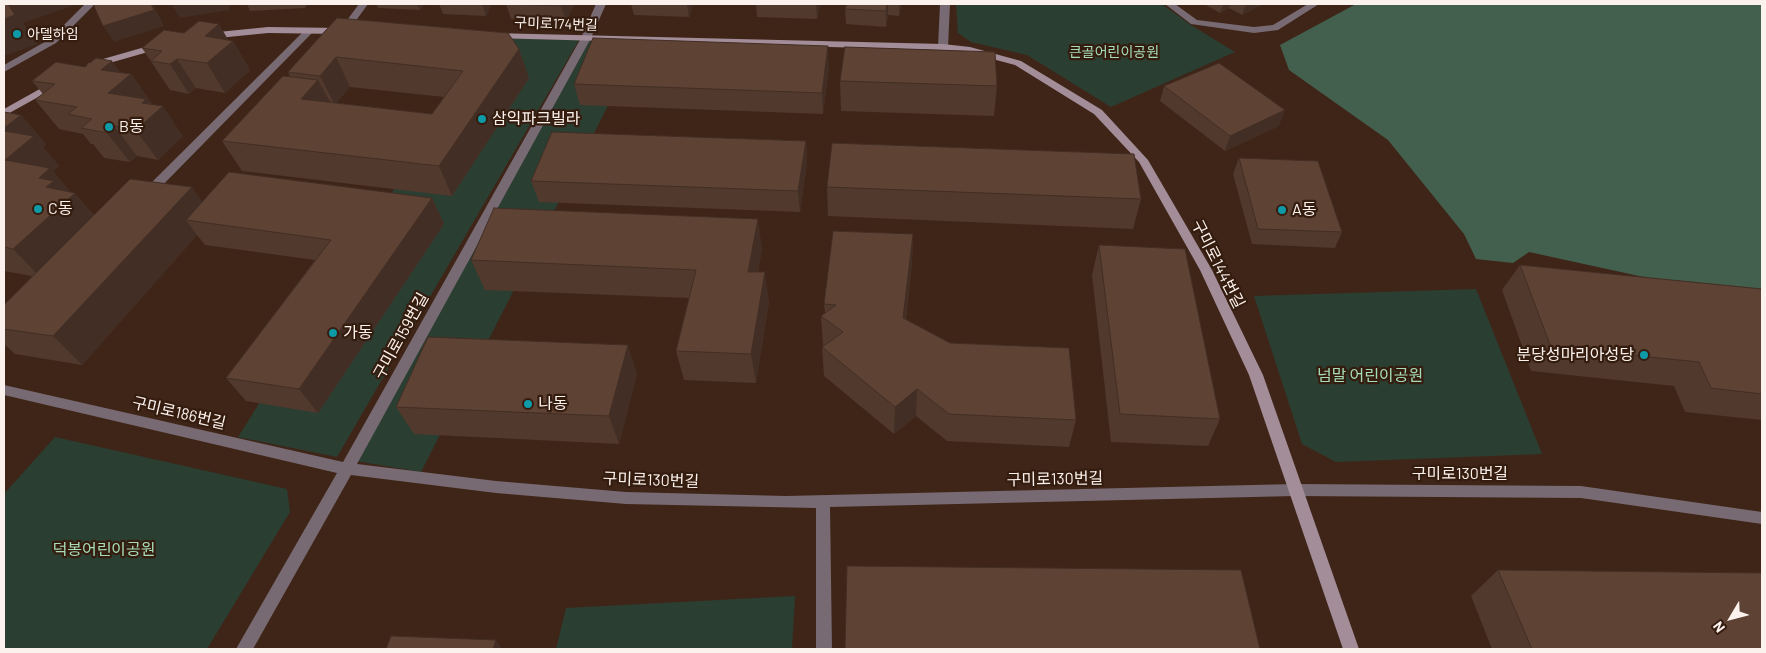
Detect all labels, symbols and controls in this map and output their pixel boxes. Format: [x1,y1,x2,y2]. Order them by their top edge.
street label: 구미로174번길 [514,14,598,34]
place label: 아델하임 [27,26,79,42]
marker: 아델하임 [11,28,23,40]
park label: 큰골어린이공원 [1069,44,1159,60]
place label: 삼익파크빌라 [492,109,580,129]
marker: 삼익파크빌라 [476,113,488,125]
place label: B동 [119,117,144,137]
marker: B동 [103,121,115,133]
place label: C동 [48,199,72,219]
place label: A동 [1292,200,1316,220]
marker: C동 [32,203,44,215]
marker: A동 [1276,204,1288,216]
street label: 구미로144번길 [1187,217,1249,311]
street label: 구미로159번길 [369,289,433,383]
place label: 가동 [343,323,372,343]
marker: 가동 [327,327,339,339]
place label: 분당성마리아성당 [1516,345,1634,365]
marker: 분당성마리아성당 [1638,349,1650,361]
park label: 넘말 어린이공원 [1317,366,1423,386]
street label: 구미로186번길 [130,393,228,433]
place label: 나동 [538,394,567,414]
marker: 나동 [522,398,534,410]
street label: 구미로130번길 [1412,464,1508,484]
street label: 구미로130번길 [602,469,700,491]
street label: 구미로130번길 [1007,469,1103,489]
park label: 덕봉어린이공원 [52,540,156,560]
north arrow [1706,593,1756,643]
text: N [1709,618,1728,636]

